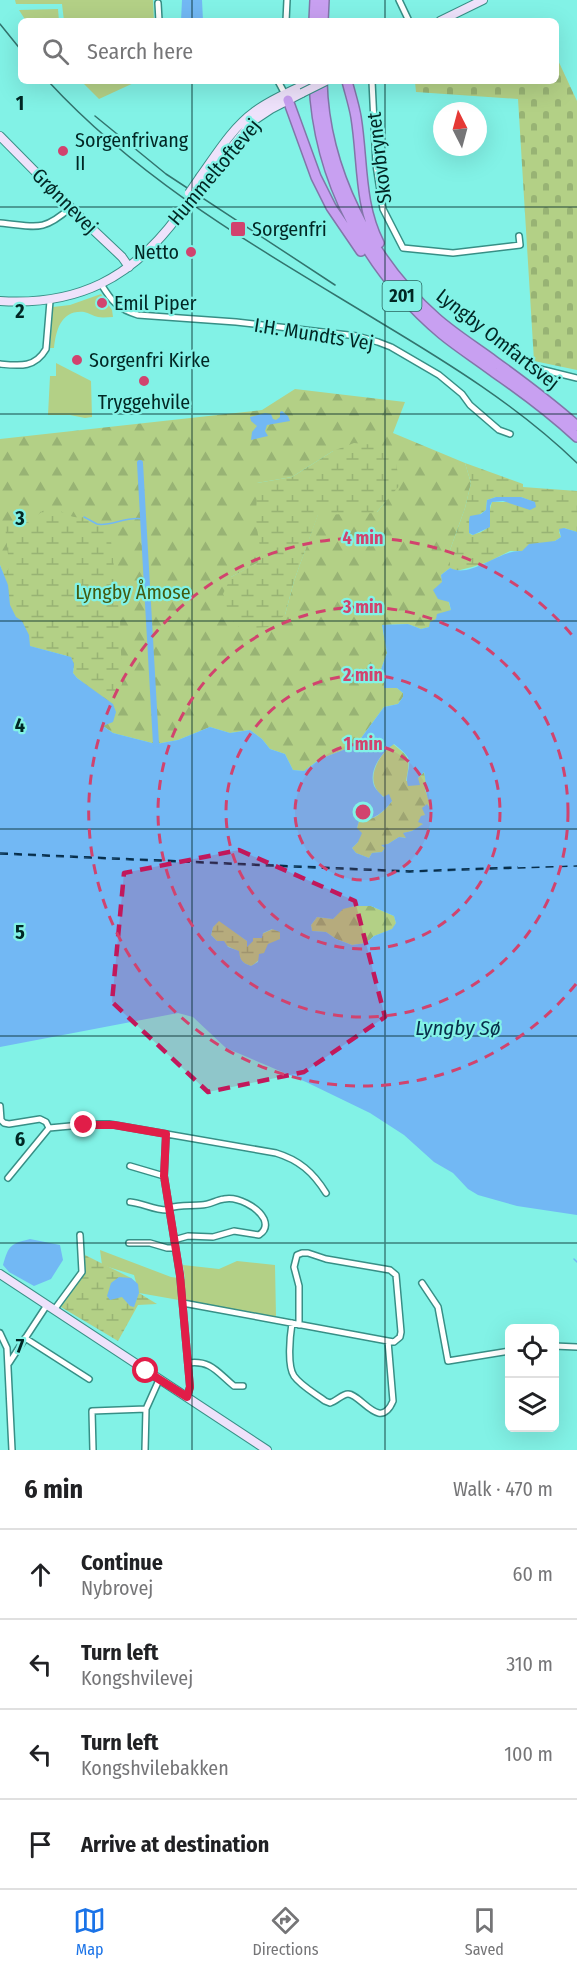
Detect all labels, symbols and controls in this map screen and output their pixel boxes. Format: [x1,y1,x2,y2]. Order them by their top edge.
search box [18,18,559,84]
icon: search [39,35,72,68]
text: Search here [87,38,193,65]
text: 1 [16,91,24,115]
north arrow [433,102,487,156]
street label: Skovbrynet [361,110,397,205]
street label: Hummeltoftevej [163,114,265,230]
place label: Sorgenfrivang II [75,128,189,175]
marker: Sorgenfrivang II [56,144,70,158]
street label: Grønnevej [27,163,103,239]
place label: Sorgenfri [252,217,327,241]
marker: Sorgenfri [229,220,247,238]
place label: Netto [134,240,179,264]
marker: Netto [184,245,198,259]
road number: 201 [382,281,422,311]
street label: Lyngby Omfartsvej [432,284,564,394]
place label: Emil Piper [114,291,197,315]
marker: Emil Piper [95,296,109,310]
text: 2 [14,299,25,323]
street label: I.H. Mundts Vej [252,313,376,355]
place label: Sorgenfri Kirke [89,348,210,372]
marker: Sorgenfri Kirke [70,353,84,367]
marker: Tryggehvile [137,374,151,388]
place label: Tryggehvile [98,390,190,414]
text: 3 [14,506,25,530]
text: 4 min [343,527,383,549]
park label: Lyngby Åmose [75,579,191,604]
text: 3 min [342,596,383,618]
text: 2 min [342,664,383,686]
text: 4 [15,713,25,737]
text: 1 min [343,733,383,755]
centre of rings [353,802,373,822]
text: 5 [15,920,25,944]
water label: Lyngby Sø [415,1015,501,1041]
route end [70,1111,96,1137]
text: 6 [15,1127,25,1151]
map controls [505,1324,559,1432]
button: locate [505,1324,559,1378]
text: 7 [16,1334,25,1358]
route start [132,1357,158,1383]
button: layers [505,1378,559,1432]
text: 6 min [24,1474,83,1505]
text: Walk · 470 m [453,1477,553,1501]
text: Continue [81,1549,163,1576]
icon: ahead [24,1558,57,1591]
text: 60 m [513,1562,553,1586]
text: Nybrovej [81,1576,153,1600]
text: Turn left [81,1639,159,1666]
icon: left [24,1648,57,1681]
text: 310 m [506,1652,553,1676]
text: Kongshvilevej [81,1666,193,1690]
text: Turn left [81,1729,159,1756]
icon: left [24,1738,57,1771]
text: 100 m [504,1742,553,1766]
text: Kongshvilebakken [81,1756,229,1780]
icon: arrive [24,1828,57,1861]
text: Arrive at destination [81,1831,269,1858]
tab: Map [73,1904,106,1959]
tab: Directions [252,1904,319,1959]
tab: Saved [465,1904,504,1959]

